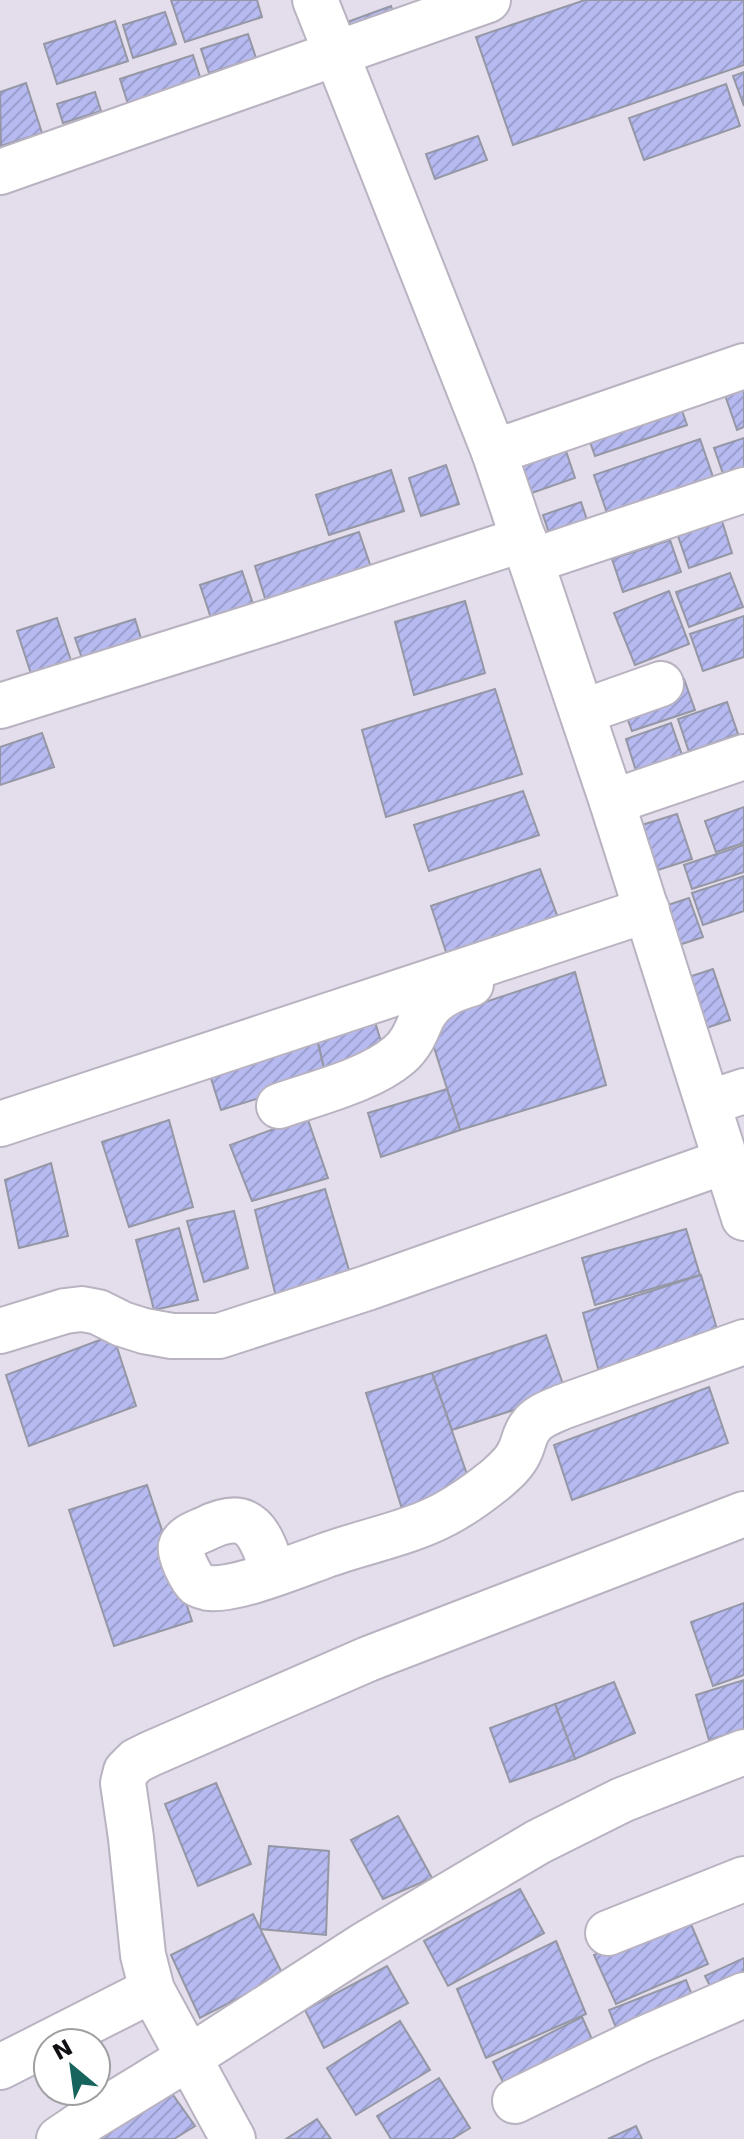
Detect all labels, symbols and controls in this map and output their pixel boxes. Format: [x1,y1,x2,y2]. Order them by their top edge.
north arrow [32,2027,112,2107]
text: N [48,2035,77,2065]

